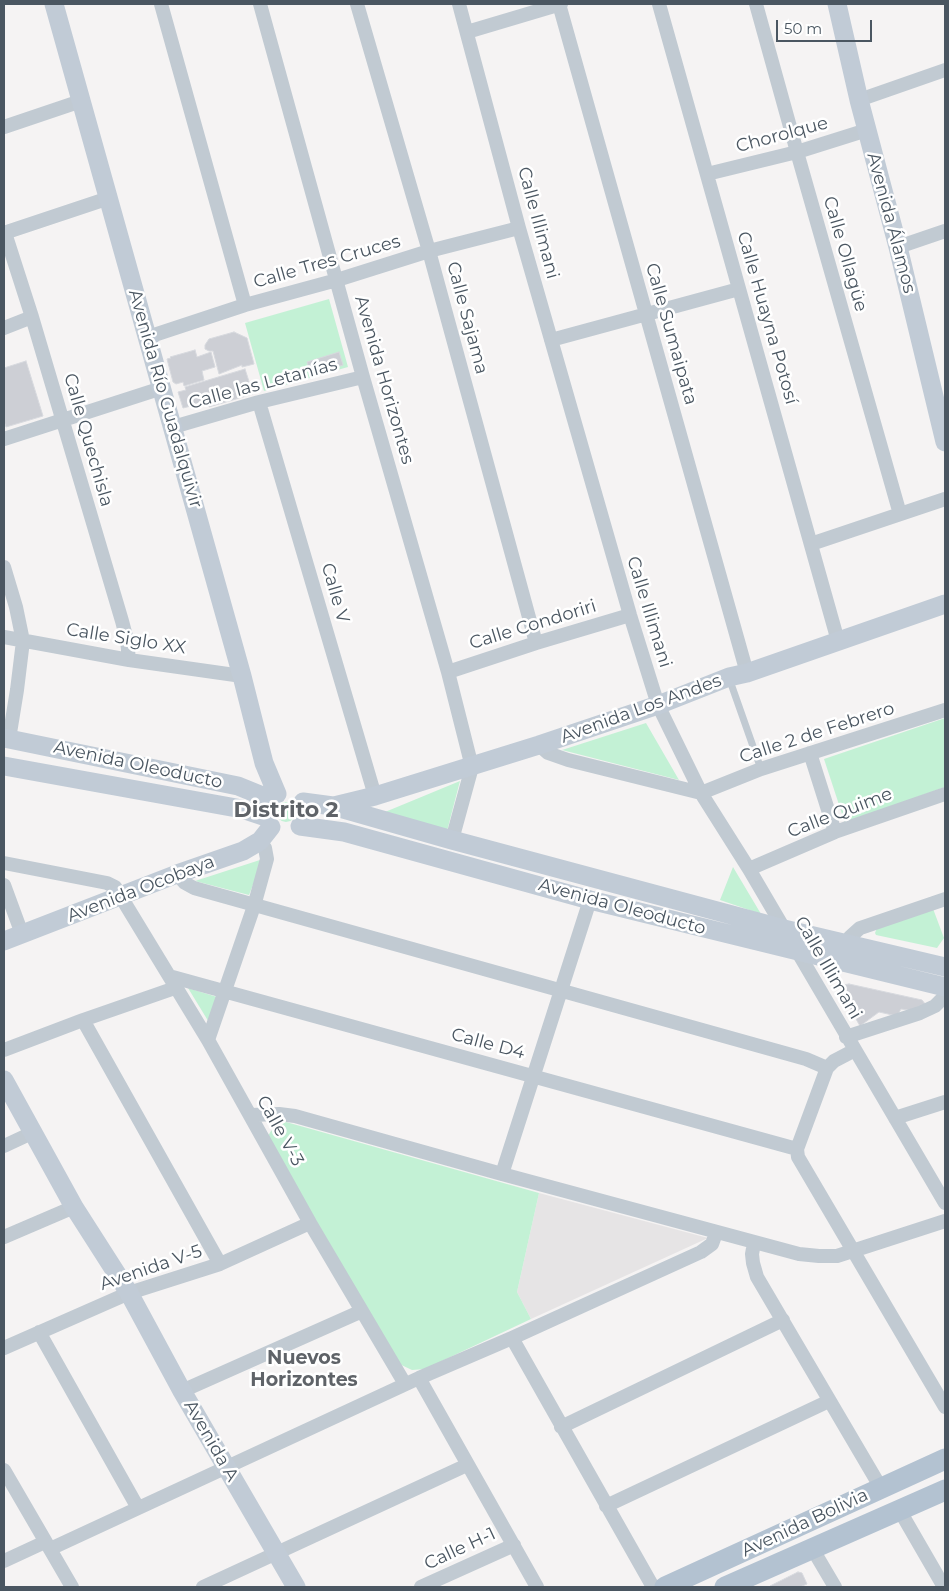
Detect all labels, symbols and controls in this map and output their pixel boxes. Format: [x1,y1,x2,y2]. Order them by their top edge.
scale bar [779,10,875,42]
text: 50 m [784,19,822,38]
street label: Chorolque [734,112,830,158]
street label: Avenida Álamos [862,150,920,296]
street label: Calle Illimani [513,165,563,281]
street label: Calle Ollagüe [818,194,872,314]
street label: Calle Huayna Potosí [732,229,802,407]
street label: Calle Tres Cruces [251,231,403,293]
street label: Calle Sajama [442,259,492,377]
street label: Calle Sumaipata [640,261,702,407]
street label: Avenida Río Guadalquivir [123,287,207,511]
street label: Avenida Horizontes [350,293,418,467]
street label: Calle las Letanías [186,354,340,414]
street label: Calle Quechisla [59,371,117,509]
street label: Calle Illimani [622,554,676,670]
street label: Calle V [316,561,354,625]
street label: Calle Condoriri [467,595,599,655]
street label: Calle Siglo XX [65,619,187,659]
street label: Avenida Los Andes [558,670,724,748]
street label: Calle 2 de Febrero [737,698,897,768]
street label: Avenida Oleoducto [52,737,224,793]
street label: Calle Quime [785,783,895,843]
district label: Distrito 2 [234,798,338,824]
street label: Avenida Ocobaya [64,851,218,927]
street label: Avenida Oleoducto [536,874,708,940]
street label: Calle Illimani [790,913,866,1023]
street label: Calle D4 [449,1024,527,1064]
street label: Calle V-3 [252,1092,308,1170]
street label: Avenida V-5 [97,1240,205,1296]
district label: Nuevos Horizontes [250,1347,358,1391]
street label: Avenida A [179,1397,243,1485]
street label: Avenida Bolivia [738,1484,872,1562]
street label: Calle H-1 [421,1523,499,1575]

